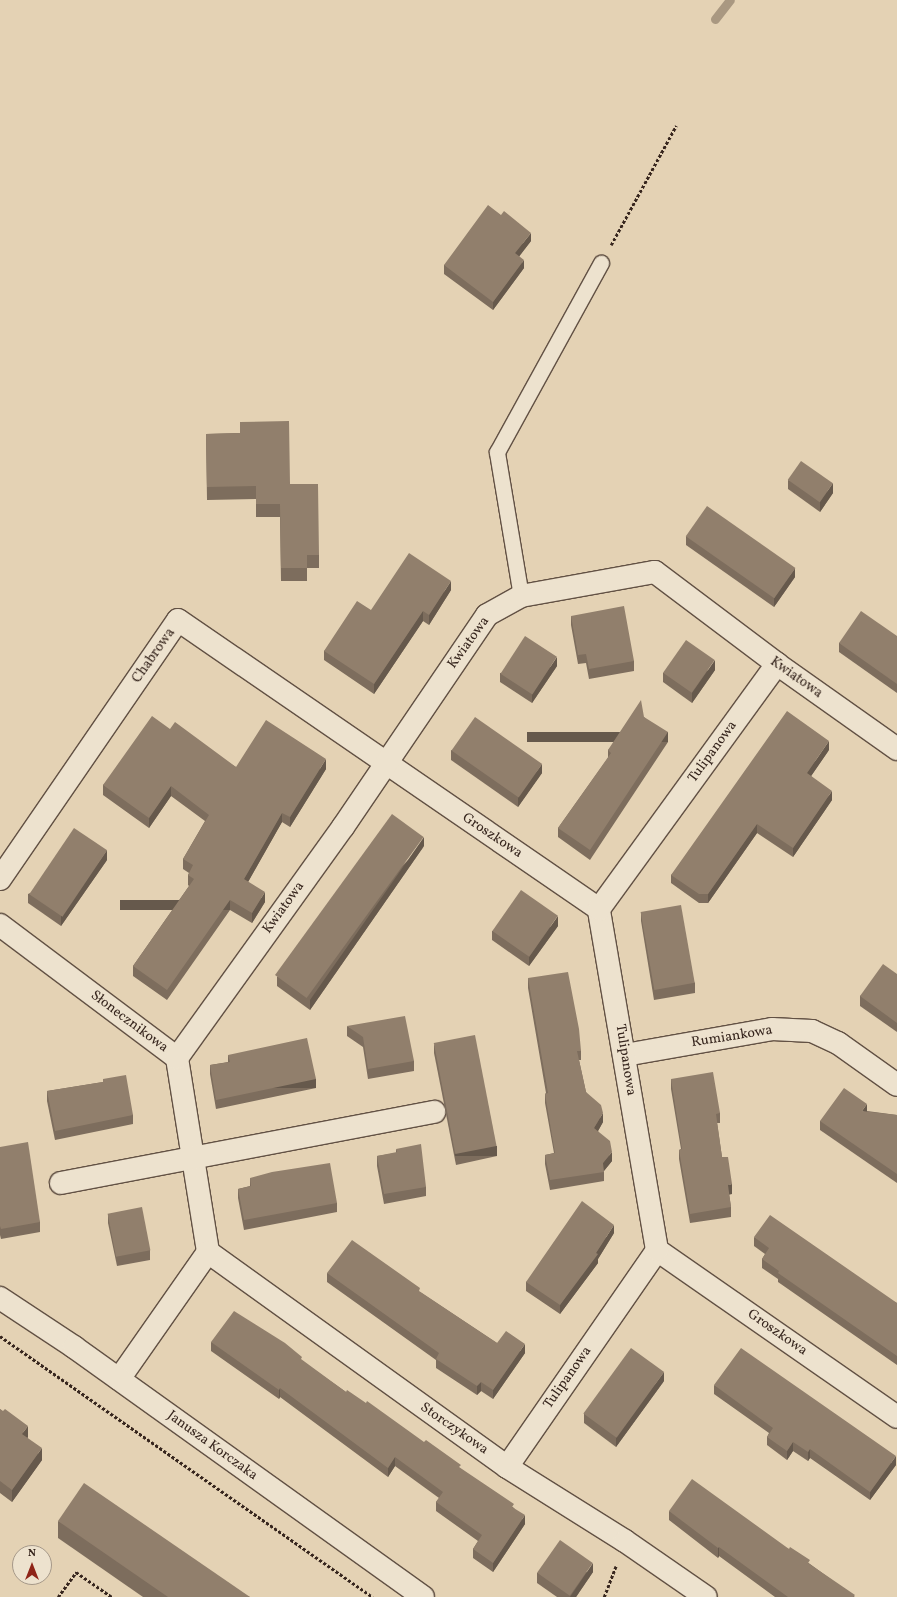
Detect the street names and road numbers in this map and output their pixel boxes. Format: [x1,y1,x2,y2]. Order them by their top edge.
street label: Kwiatowa [445,614,493,672]
street label: Chabrowa [129,625,179,687]
street label: Kwiatowa [767,654,825,702]
street label: Tulipanowa [685,718,741,786]
street label: Groszkowa [459,810,525,862]
street label: Kwiatowa [260,879,308,937]
street label: Słonecznikowa [87,987,171,1057]
street label: Rumiankowa [690,1022,774,1052]
street label: Tulipanowa [611,1023,639,1097]
street label: Groszkowa [744,1306,810,1360]
street label: Tulipanowa [540,1344,596,1412]
street label: Storczykowa [417,1399,491,1459]
street label: Janusza Korczaka [163,1408,261,1484]

